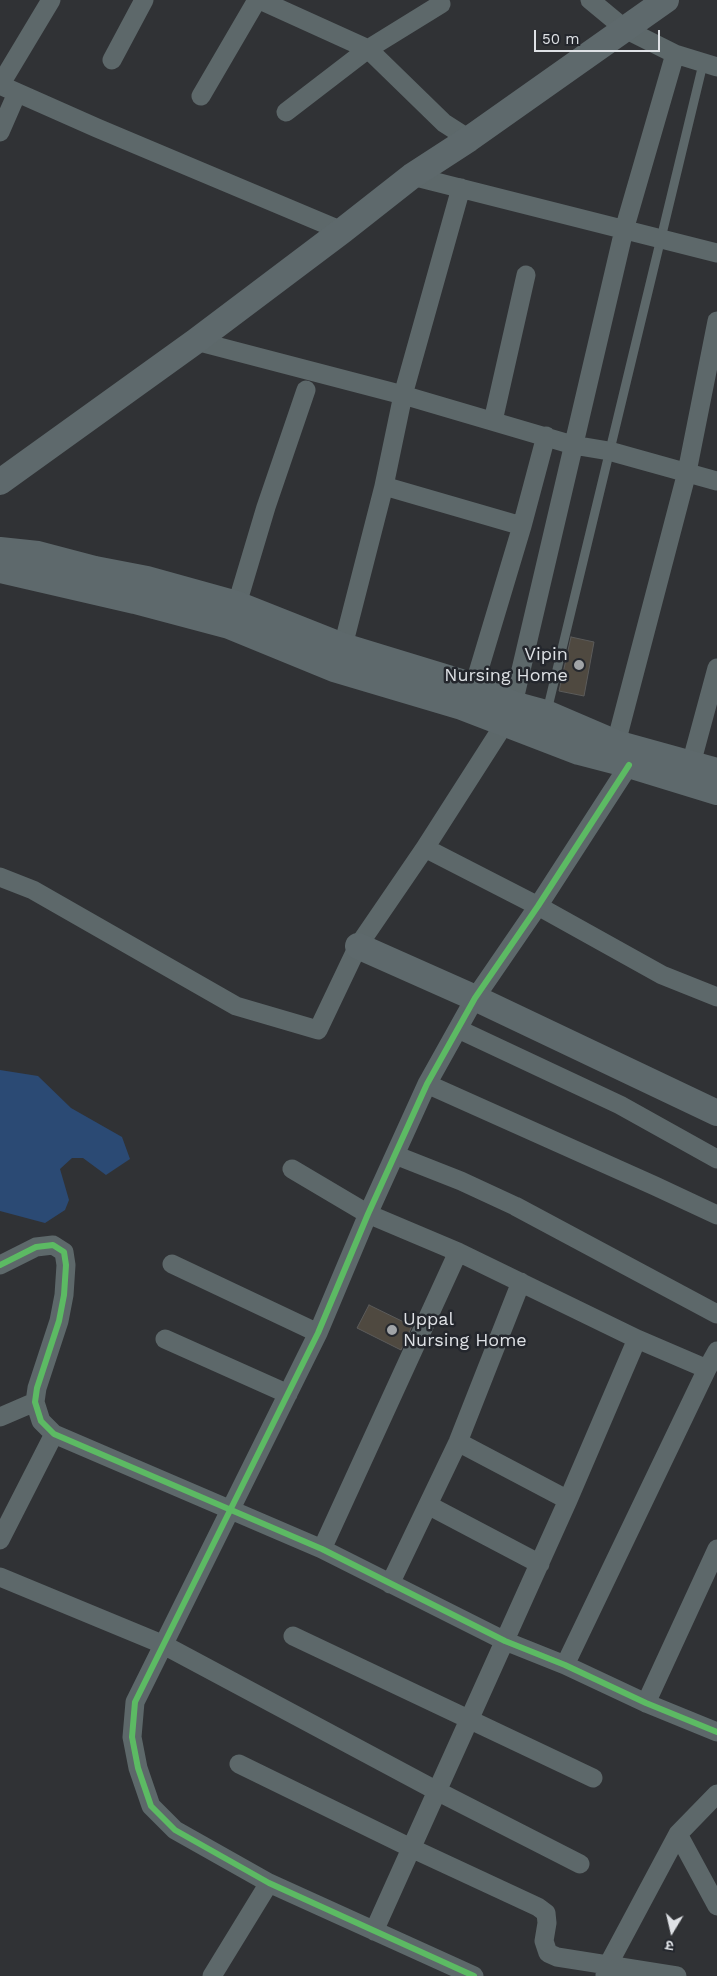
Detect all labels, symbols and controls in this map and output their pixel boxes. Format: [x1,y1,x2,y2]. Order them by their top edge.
scale bar [537,20,663,52]
text: 50 m [542,30,579,48]
place label: Vipin Nursing Home [444,644,568,686]
marker: Vipin Nursing Home [572,658,586,672]
place label: Uppal Nursing Home [403,1309,527,1352]
marker: Uppal Nursing Home [385,1323,399,1337]
north arrow [647,1906,697,1956]
text: उ [664,1937,675,1954]

